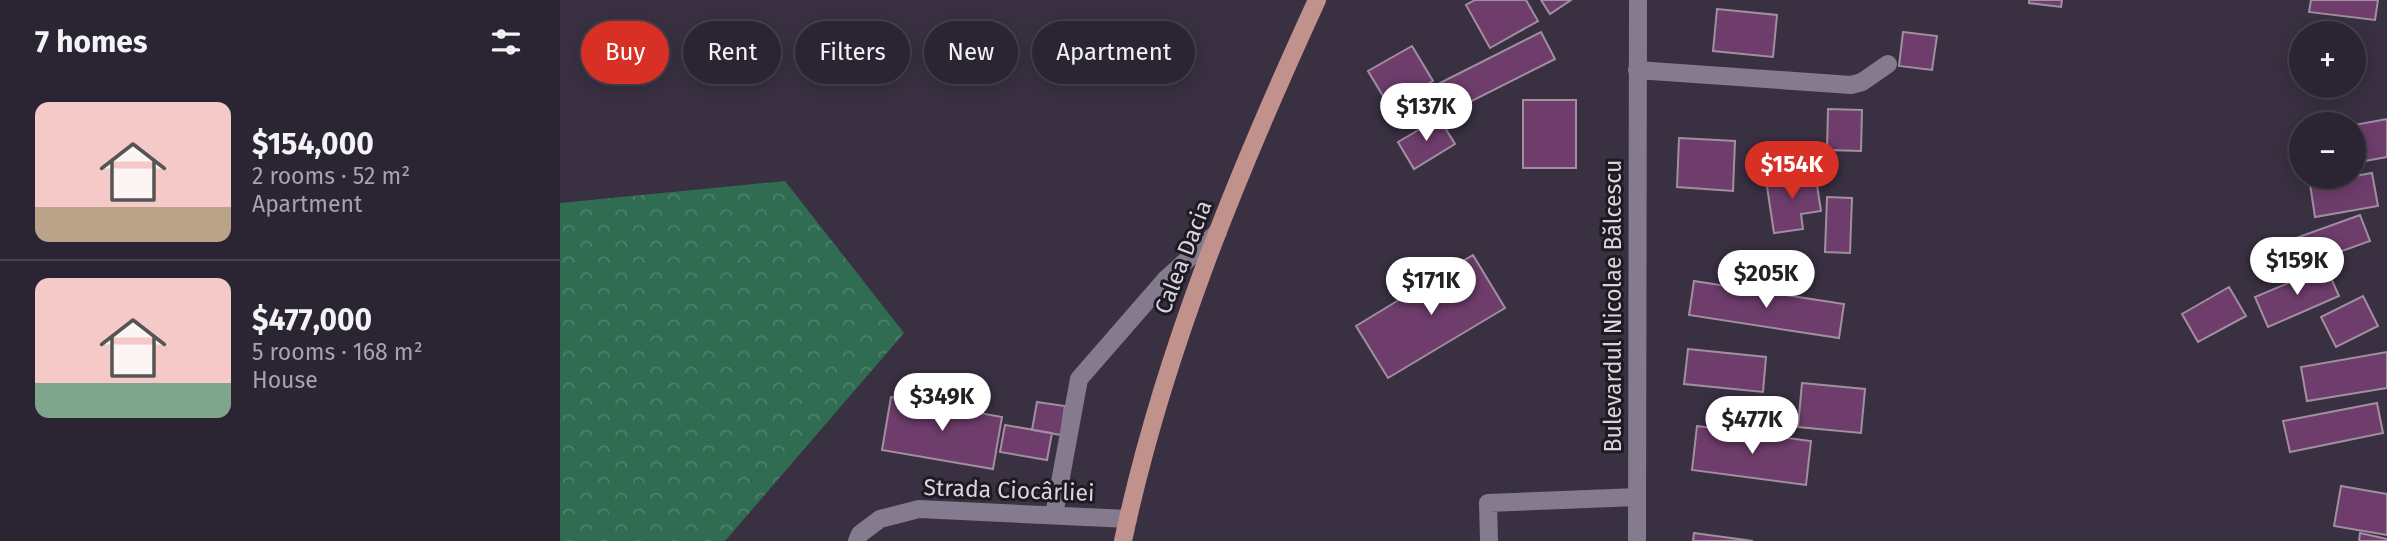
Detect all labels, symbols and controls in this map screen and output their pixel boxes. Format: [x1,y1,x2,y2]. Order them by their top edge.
chip: Buy [581,21,669,84]
chip: Rent [683,21,781,84]
chip: Filters [795,21,910,84]
chip: New [924,21,1018,84]
chip: Apartment [1032,21,1195,84]
map controls [2289,21,2366,189]
button: + [2289,21,2366,98]
icon: filters [487,23,525,61]
text: 7 homes [35,24,147,60]
pin: $137K [1377,83,1475,143]
text: $137K [1396,92,1456,120]
button: − [2289,112,2366,189]
text: $154,000 [252,126,374,162]
icon: home [91,130,175,214]
pin: $154K [1743,142,1841,201]
text: $154K [1761,150,1823,178]
street label: Bulevardul Nicolae Bălcescu [1599,160,1627,452]
text: 2 rooms · 52 m² [252,162,410,190]
text: Apartment [252,190,362,218]
street label: Calea Dacia [1149,196,1217,318]
pin: $159K [2248,238,2346,297]
text: $159K [2266,246,2328,274]
pin: $205K [1717,250,1815,310]
pin: $171K [1382,258,1480,317]
text: $205K [1734,259,1798,287]
text: $171K [1402,266,1460,294]
text: $477,000 [252,302,372,338]
icon: home [91,306,175,390]
text: 5 rooms · 168 m² [252,338,423,366]
text: House [252,366,318,394]
pin: $349K [893,374,991,433]
text: $349K [910,382,974,410]
pin: $477K [1703,396,1801,456]
text: $477K [1721,405,1783,433]
street label: Strada Ciocârliei [923,473,1095,507]

